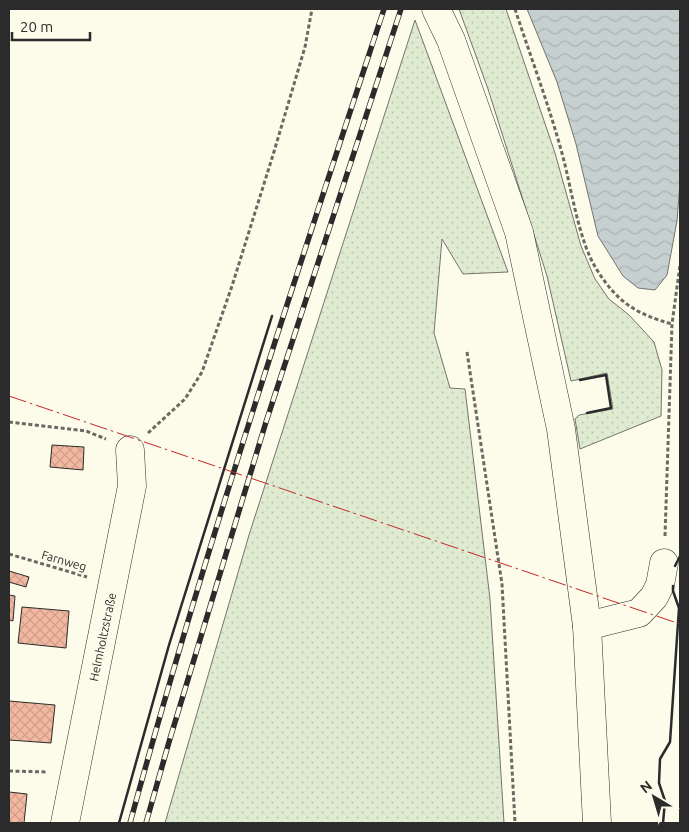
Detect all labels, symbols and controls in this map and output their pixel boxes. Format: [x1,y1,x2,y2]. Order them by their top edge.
scale bar [12,10,90,42]
text: 20 m [20,18,53,35]
street label: Farnweg [40,548,88,573]
street label: Helmholtzstraße [87,591,118,682]
north arrow [629,772,679,822]
text: N [637,777,655,796]

